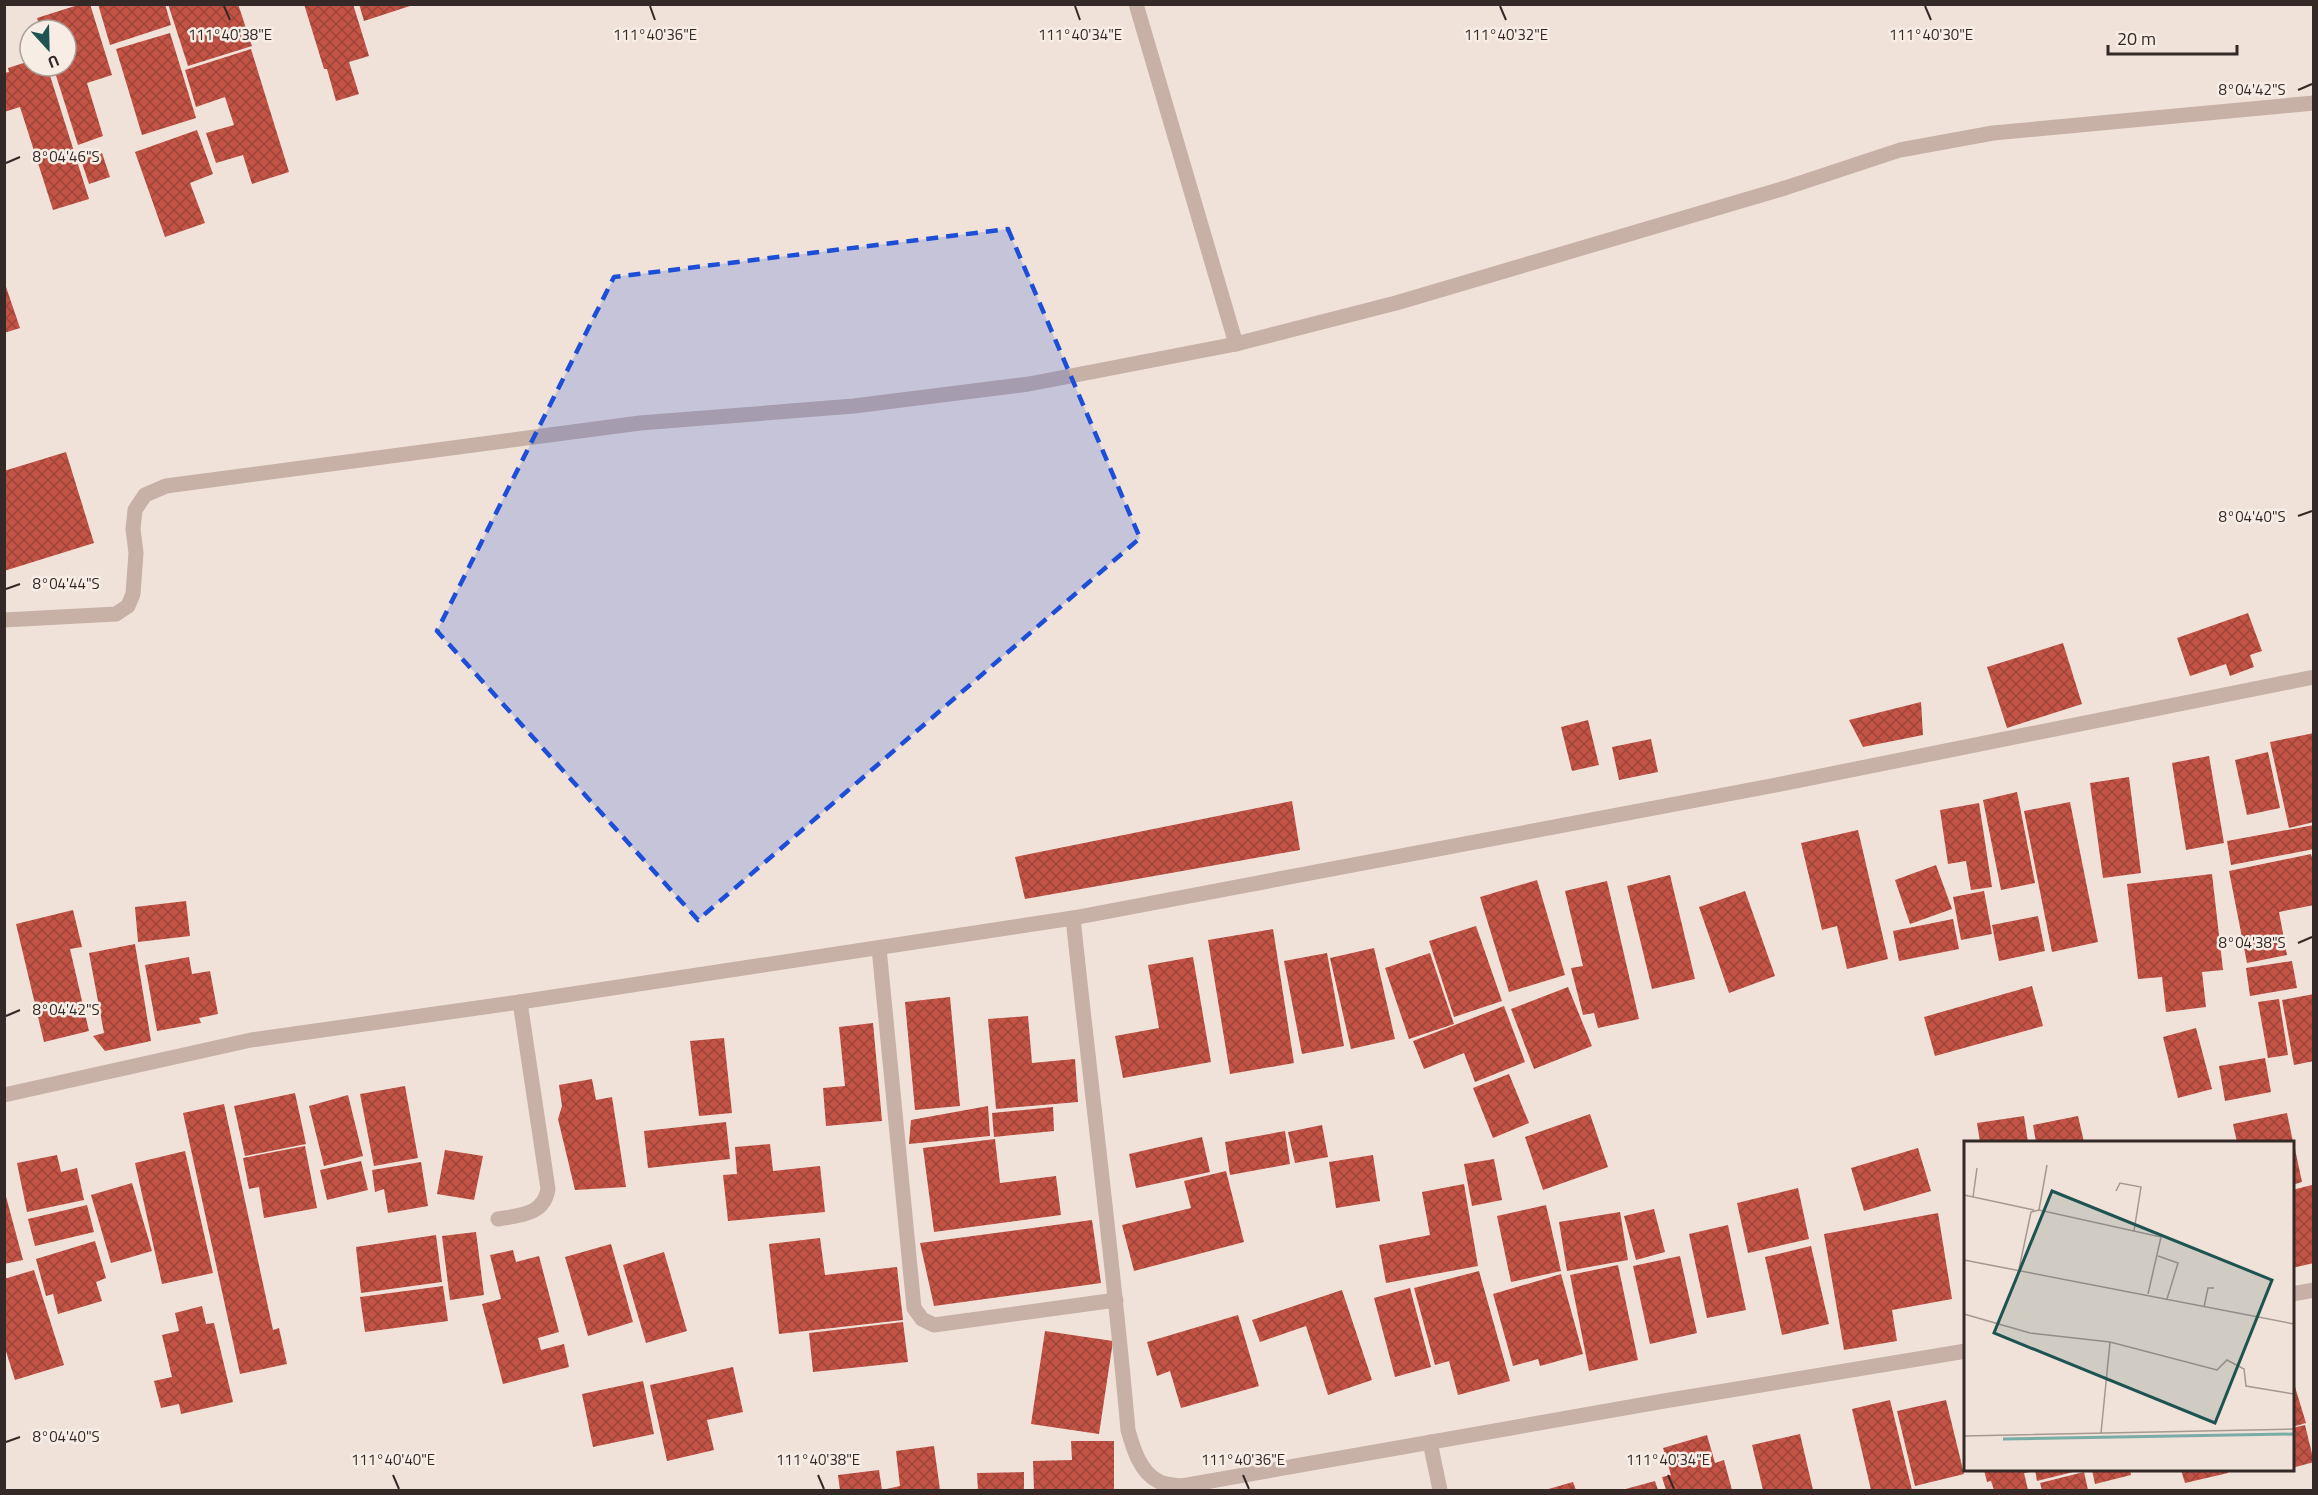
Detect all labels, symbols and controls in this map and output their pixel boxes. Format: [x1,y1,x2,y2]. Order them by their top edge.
north arrow [18,18,78,78]
scale bar [2108,18,2237,56]
text: 111°40'38"E [188,23,272,46]
text: 111°40'36"E [613,23,697,46]
text: 111°40'34"E [1038,23,1122,46]
text: 111°40'32"E [1464,23,1548,46]
text: 111°40'30"E [1889,23,1973,46]
text: 20 m [2117,25,2156,52]
text: U [44,49,63,75]
text: 8°04'42"S [2218,78,2286,101]
text: 8°04'46"S [32,145,100,168]
text: 8°04'40"S [2218,505,2286,528]
text: 8°04'44"S [32,572,100,595]
text: 8°04'38"S [2218,931,2286,954]
text: 8°04'42"S [32,998,100,1021]
inset map [1964,1141,2294,1471]
text: 8°04'40"S [32,1425,100,1448]
text: 111°40'40"E [351,1448,435,1471]
text: 111°40'38"E [776,1448,860,1471]
text: 111°40'36"E [1201,1448,1285,1471]
text: 111°40'34"E [1626,1448,1710,1471]

